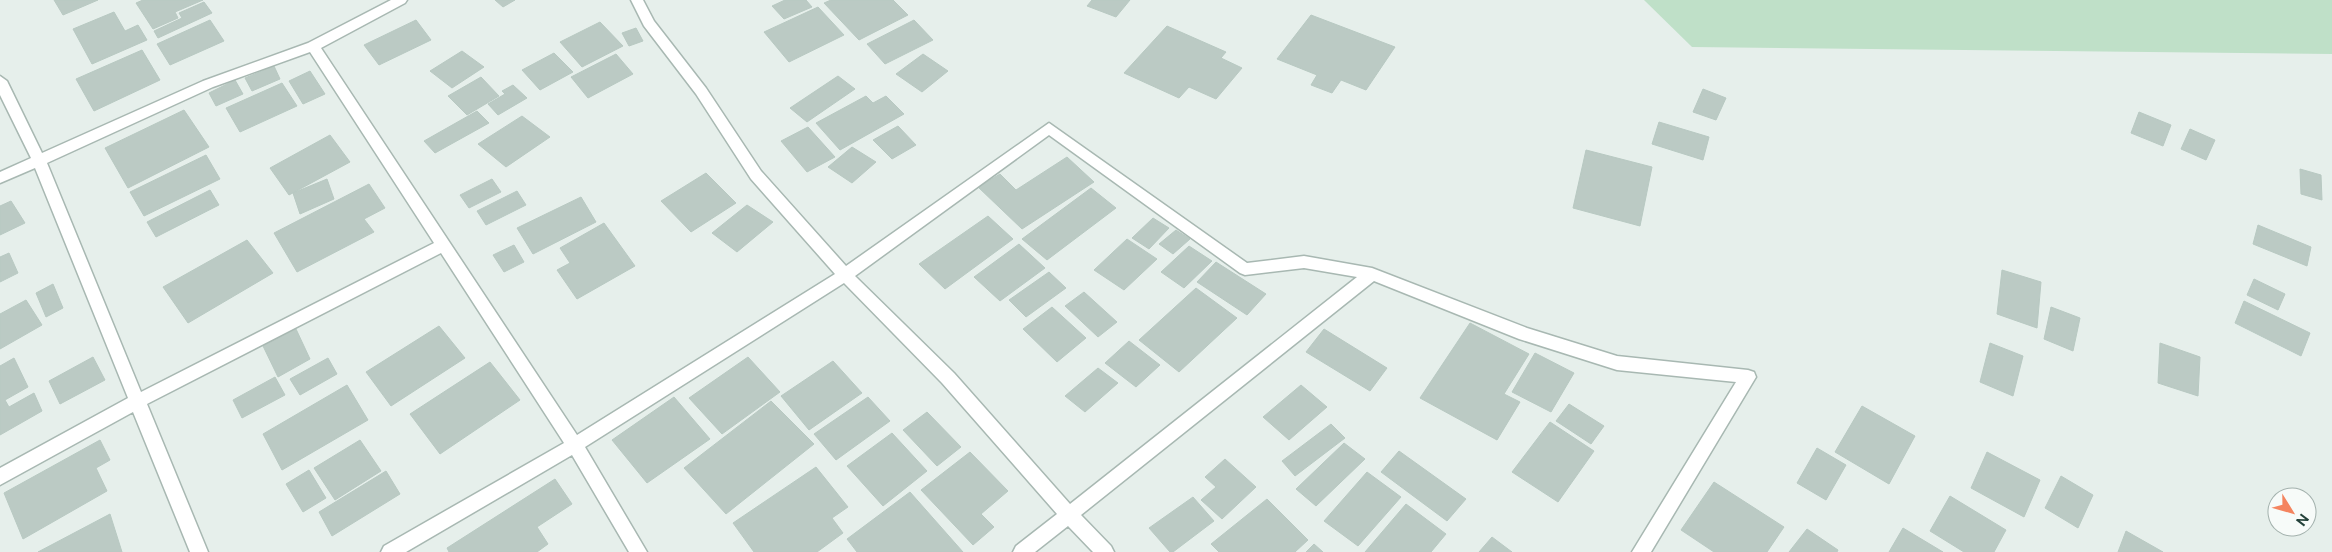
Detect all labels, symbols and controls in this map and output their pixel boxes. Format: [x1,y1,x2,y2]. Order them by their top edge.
north arrow [2267,487,2317,537]
text: N [2293,511,2312,529]

